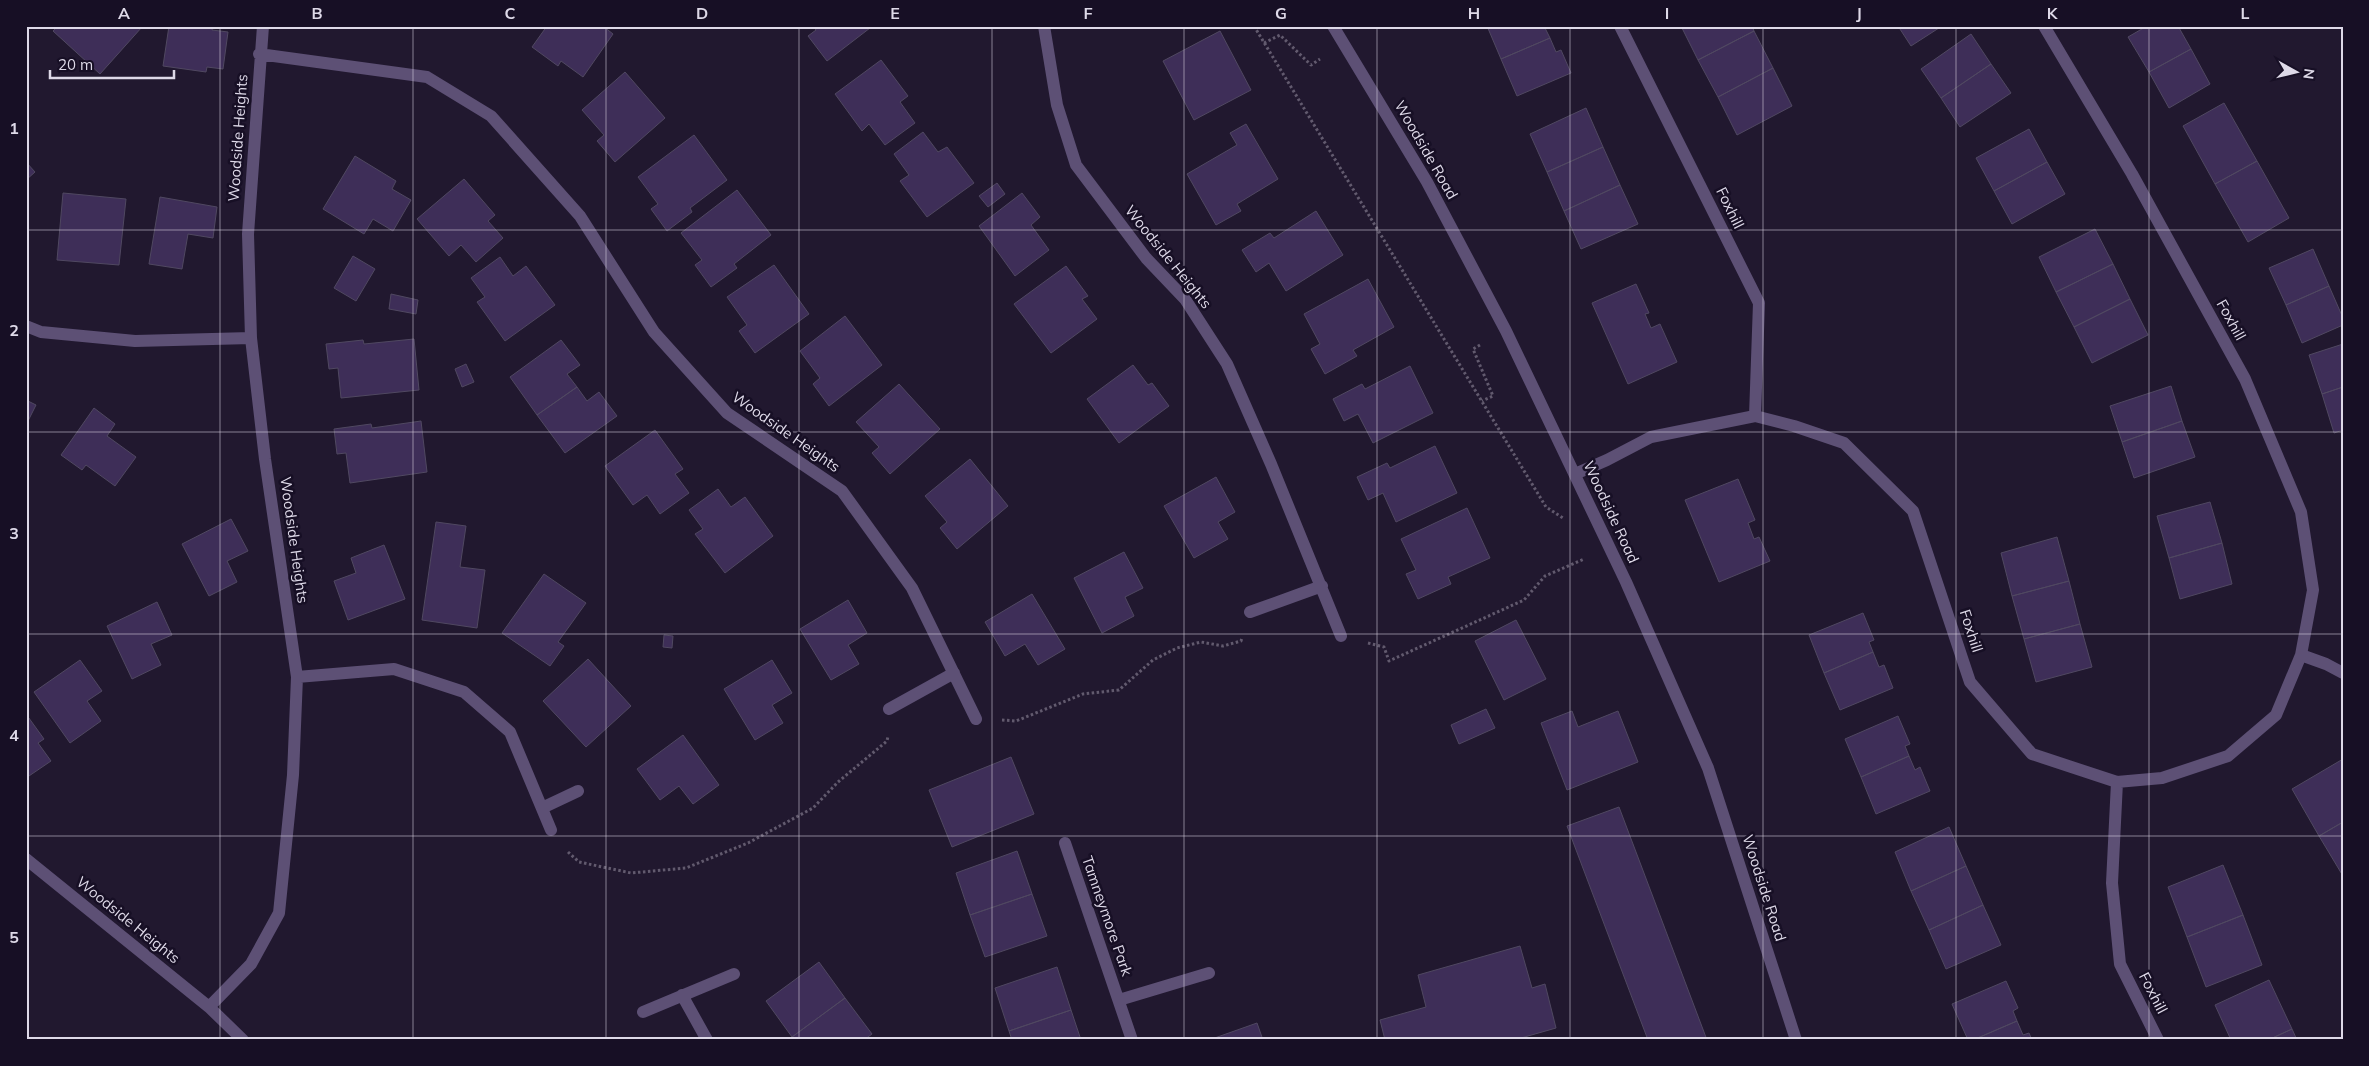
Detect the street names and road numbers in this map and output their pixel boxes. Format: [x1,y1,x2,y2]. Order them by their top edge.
street label: Woodside Heights [224,74,251,202]
street label: Woodside Road [1391,97,1462,202]
street label: Foxhill [1712,184,1749,232]
street label: Woodside Heights [1121,201,1216,312]
street label: Foxhill [2212,296,2250,344]
street label: Woodside Heights [729,387,844,476]
street label: Woodside Road [1579,458,1643,566]
street label: Woodside Heights [276,475,313,605]
street label: Foxhill [1956,607,1987,655]
street label: Woodside Road [1738,832,1791,943]
street label: Tamneymore Park [1078,853,1137,979]
street label: Woodside Heights [73,872,184,967]
street label: Foxhill [2135,969,2172,1017]

